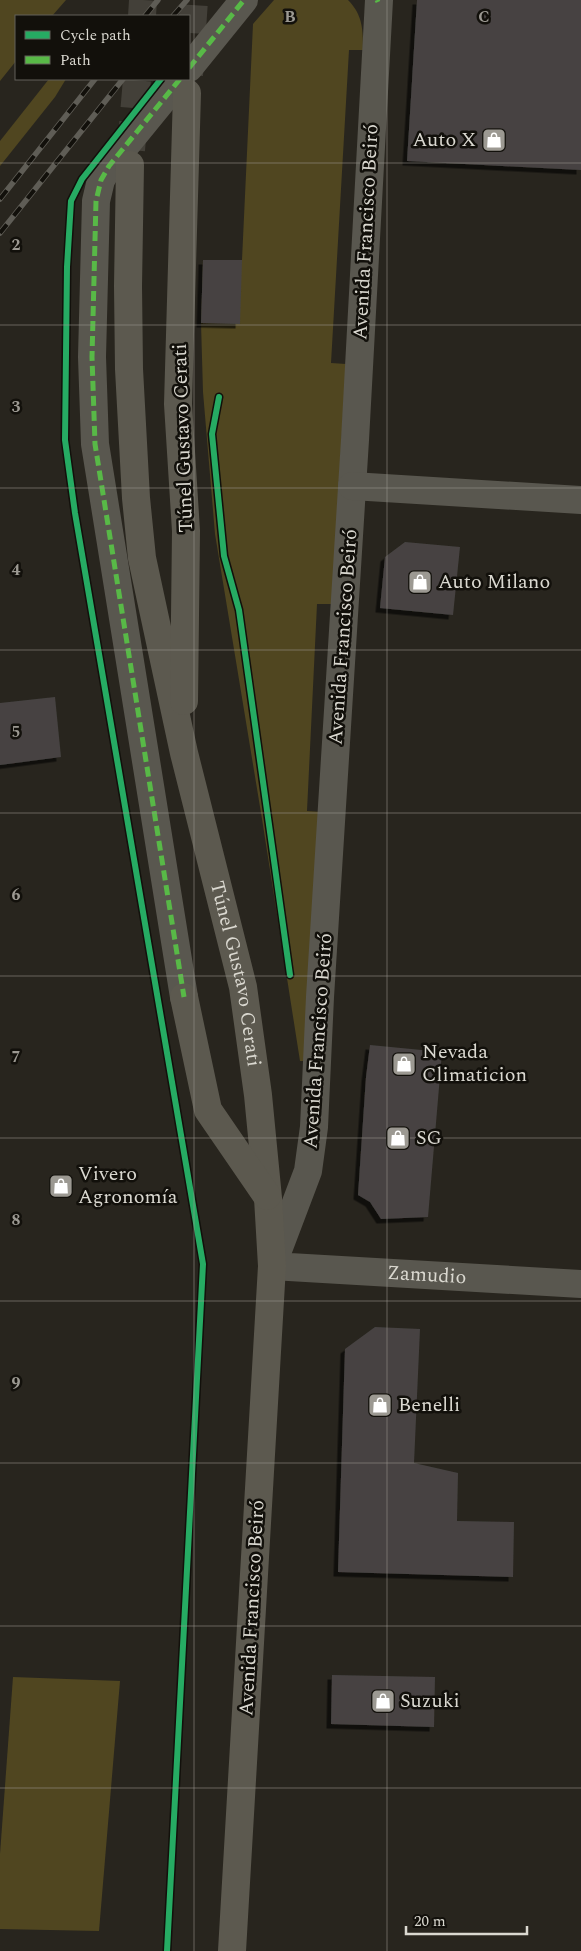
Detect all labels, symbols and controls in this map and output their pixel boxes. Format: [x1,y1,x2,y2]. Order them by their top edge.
text: B [284,5,296,29]
text: C [478,5,490,29]
legend [15,15,190,80]
text: Cycle path [60,24,131,47]
text: Path [60,49,91,72]
street label: Avenida Francisco Beiró [345,123,387,341]
place label: Auto X [413,125,476,155]
shop icon: Auto X [481,127,507,153]
text: 2 [12,233,21,257]
street label: Túnel Gustavo Cerati [165,343,201,533]
text: 3 [12,395,21,419]
street label: Avenida Francisco Beiró [320,528,366,746]
text: 4 [12,558,21,582]
place label: Auto Milano [438,567,550,597]
shop icon: Auto Milano [407,569,433,595]
text: 5 [12,720,20,744]
street label: Túnel Gustavo Cerati [202,878,269,1069]
text: 6 [12,883,21,907]
street label: Avenida Francisco Beiró [295,932,341,1150]
place label: Nevada Climaticion [422,1037,527,1090]
text: 7 [12,1045,21,1069]
shop icon: Nevada Climaticion [391,1051,417,1077]
place label: SG [416,1123,442,1153]
shop icon: SG [385,1125,411,1151]
place label: Vivero Agronomía [78,1159,178,1212]
shop icon: Vivero Agronomía [48,1173,74,1199]
text: 8 [12,1208,21,1232]
street label: Zamudio [386,1258,467,1292]
text: 9 [12,1371,21,1395]
place label: Benelli [398,1390,460,1420]
shop icon: Benelli [367,1392,393,1418]
street label: Avenida Francisco Beiró [231,1499,273,1717]
place label: Suzuki [400,1686,460,1716]
shop icon: Suzuki [370,1688,396,1714]
scale bar [406,1904,527,1936]
text: 20 m [414,1910,446,1933]

